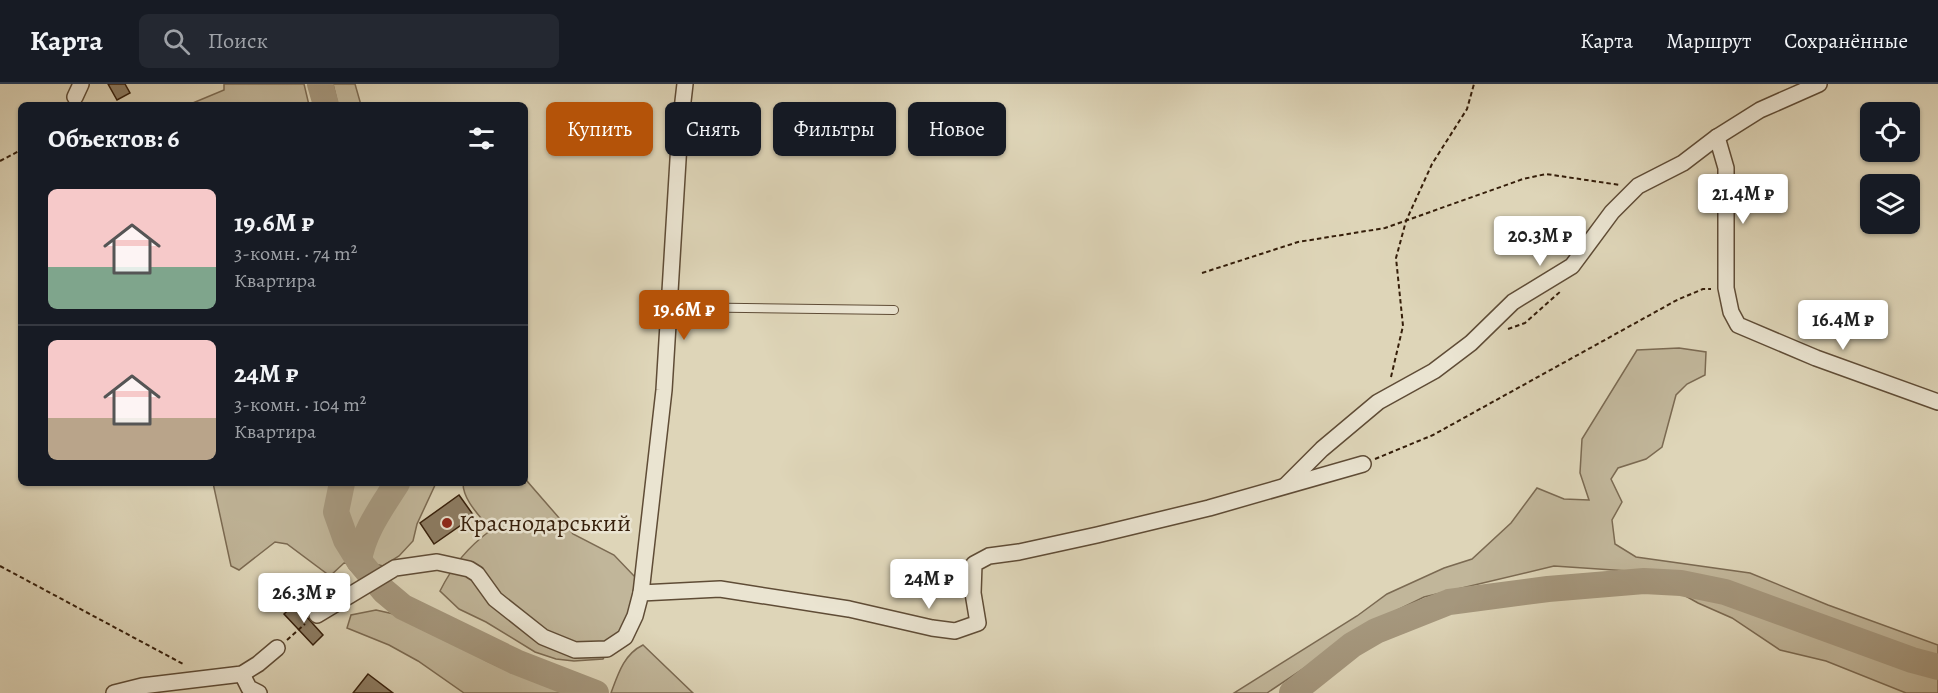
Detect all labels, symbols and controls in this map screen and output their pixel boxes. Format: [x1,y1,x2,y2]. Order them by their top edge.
search box [139,14,559,68]
text: Карта [30,22,103,60]
icon: search [160,25,193,58]
text: Поиск [208,26,268,56]
text: Карта [1580,27,1633,55]
text: Маршрут [1666,27,1751,55]
text: Сохранённые [1784,27,1908,55]
chip: Купить [546,102,653,156]
chip: Снять [665,102,761,156]
chip: Фильтры [773,102,896,156]
chip: Новое [908,102,1006,156]
map controls [1860,102,1920,234]
button: locate [1860,102,1920,162]
text: Объектов: 6 [48,121,179,156]
icon: filters [465,122,498,155]
pin: 21.4M ₽ [1688,174,1798,225]
button: layers [1860,174,1920,234]
text: 21.4M ₽ [1712,180,1774,207]
text: 19.6M ₽ [234,205,314,240]
icon: home [96,213,168,285]
pin: 20.3M ₽ [1485,216,1595,267]
text: 20.3M ₽ [1508,222,1572,249]
text: 3-комн. · 74 m² [234,240,357,267]
text: Квартира [234,267,316,294]
pin: 19.6M ₽ [629,290,739,341]
text: 19.6M ₽ [653,296,715,323]
pin: 16.4M ₽ [1788,300,1898,351]
text: 16.4M ₽ [1812,306,1874,333]
text: 24M ₽ [234,356,298,391]
icon: home [96,364,168,436]
text: 3-комн. · 104 m² [234,391,366,418]
text: Квартира [234,418,316,445]
place label: Краснодарський [459,507,631,539]
marker: Краснодарський [440,516,454,530]
pin: 24M ₽ [887,559,971,610]
text: 24M ₽ [904,565,954,592]
pin: 26.3M ₽ [249,573,359,624]
text: 26.3M ₽ [272,579,336,606]

